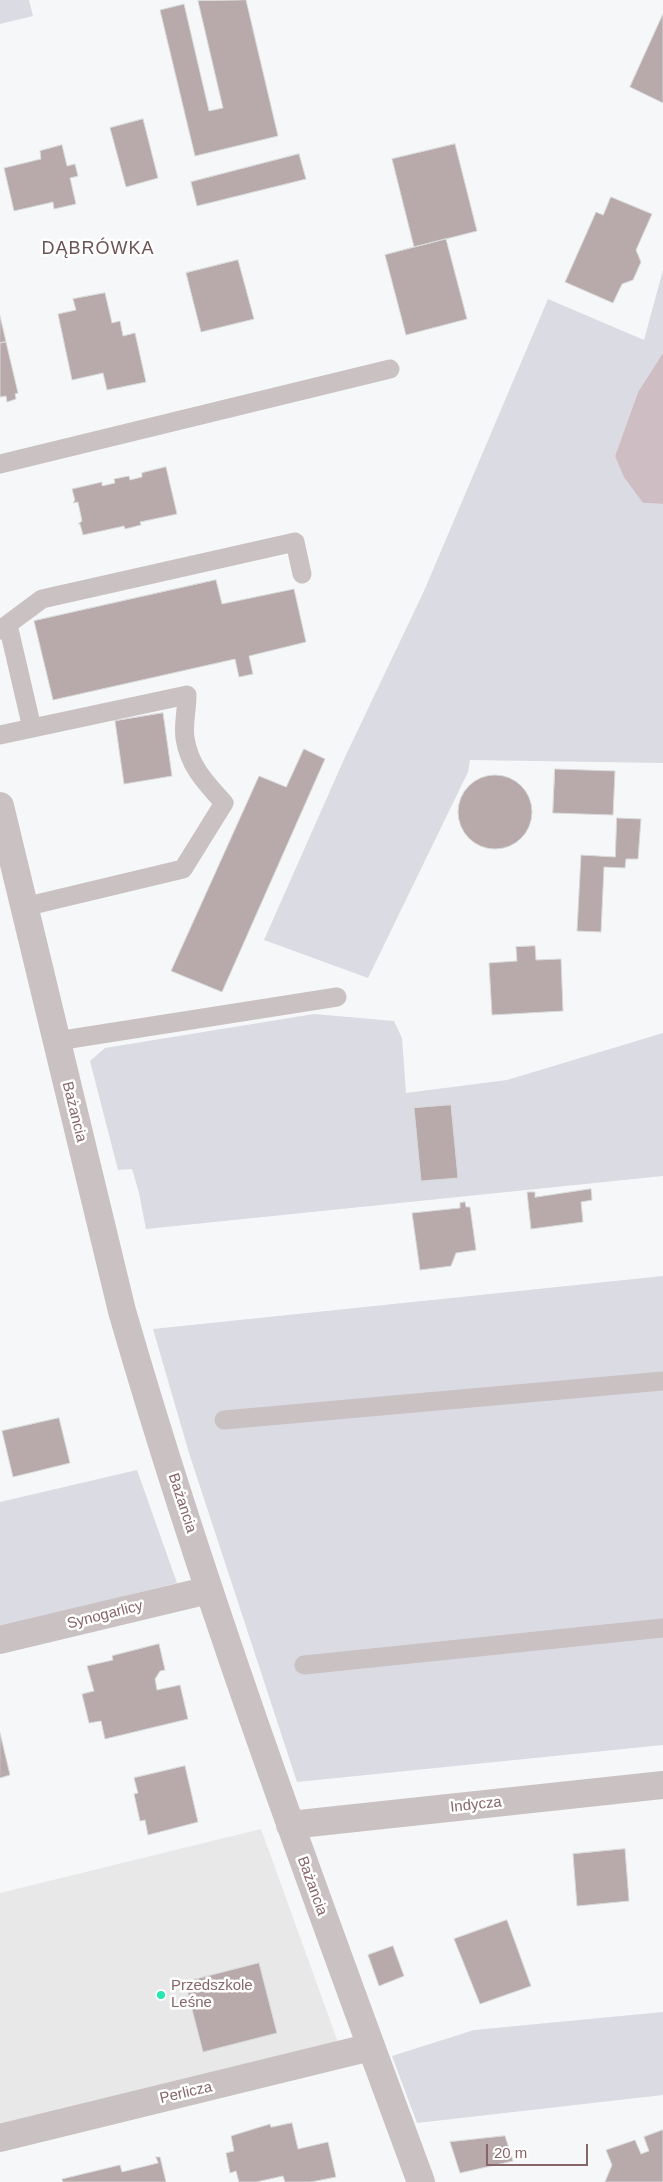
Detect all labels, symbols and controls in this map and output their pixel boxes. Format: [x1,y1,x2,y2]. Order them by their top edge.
district label: DĄBRÓWKA [40,238,156,260]
street label: Bażancia [58,1080,90,1144]
street label: Bażancia [164,1471,200,1535]
street label: Synogarlicy [65,1597,145,1633]
street label: Indycza [449,1793,503,1817]
street label: Bażancia [293,1854,331,1918]
place label: Przedszkole Leśne [171,1977,253,2012]
marker: Przedszkole Leśne [155,1989,167,2001]
street label: Perlicza [158,2078,214,2108]
scale bar [488,2134,590,2166]
text: 20 m [494,2144,527,2161]

